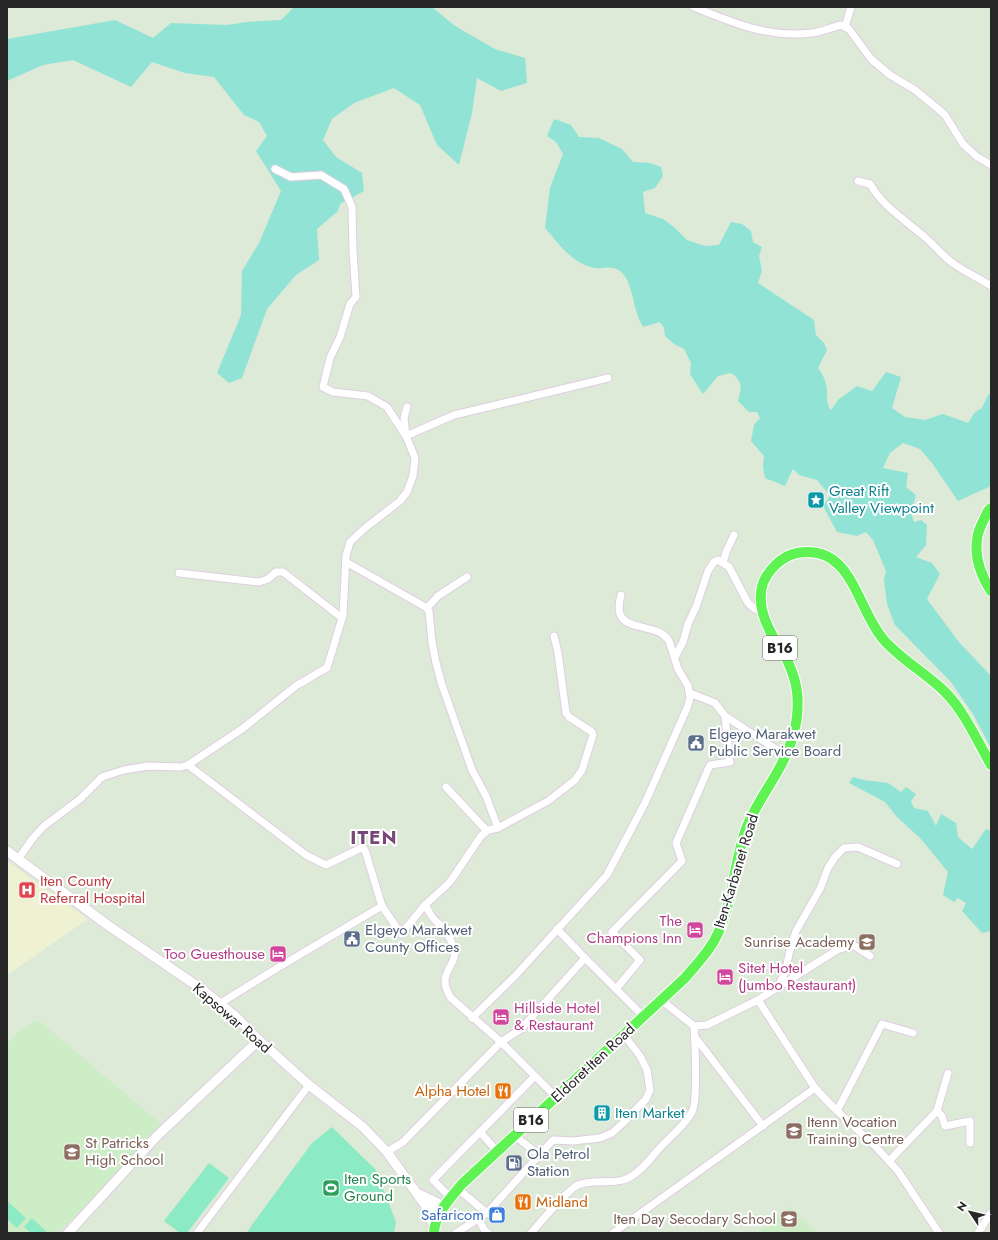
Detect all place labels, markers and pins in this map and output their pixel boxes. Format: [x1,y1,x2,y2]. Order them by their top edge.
place label: Great Rift Valley Viewpoint [829,480,934,519]
place icon: Great Rift Valley Viewpoint [806,490,826,510]
place label: Elgeyo Marakwet Public Service Board [709,723,841,762]
public building icon: Elgeyo Marakwet Public Service Board [686,733,706,753]
place label: Iten County Referral Hospital [40,870,145,909]
hospital icon: Iten County Referral Hospital [17,880,37,900]
place label: The Champions Inn [586,910,682,949]
place label: Elgeyo Marakwet County Offices [365,919,472,958]
hotel icon: The Champions Inn [685,920,705,940]
public building icon: Elgeyo Marakwet County Offices [342,929,362,949]
place label: Sunrise Academy [744,931,854,953]
school or university icon: Sunrise Academy [857,932,877,952]
place label: Too Guesthouse [164,943,265,965]
hotel icon: Too Guesthouse [268,944,288,964]
place label: Sitet Hotel (Jumbo Restaurant) [738,957,856,996]
hotel icon: Sitet Hotel (Jumbo Restaurant) [715,967,735,987]
place label: Hillside Hotel & Restaurant [514,997,600,1036]
hotel icon: Hillside Hotel & Restaurant [491,1007,511,1027]
place label: Alpha Hotel [415,1080,490,1102]
restaurant icon: Alpha Hotel [493,1081,513,1101]
place label: Iten Market [615,1102,685,1124]
building icon: Iten Market [592,1103,612,1123]
place label: Itenn Vocation Training Centre [807,1111,904,1150]
school or university icon: Itenn Vocation Training Centre [784,1121,804,1141]
place label: St Patricks High School [85,1132,164,1171]
school or university icon: St Patricks High School [62,1142,82,1162]
place label: Ola Petrol Station [527,1143,590,1182]
fuel station icon: Ola Petrol Station [504,1153,524,1173]
place label: Iten Sports Ground [344,1168,411,1207]
sports icon: Iten Sports Ground [321,1178,341,1198]
place label: Midland [536,1191,588,1213]
restaurant icon: Midland [513,1192,533,1212]
place label: Safaricom [421,1204,484,1226]
shop icon: Safaricom [487,1205,507,1225]
place label: Iten Day Secodary School [613,1208,776,1230]
school or university icon: Iten Day Secodary School [779,1209,799,1229]

